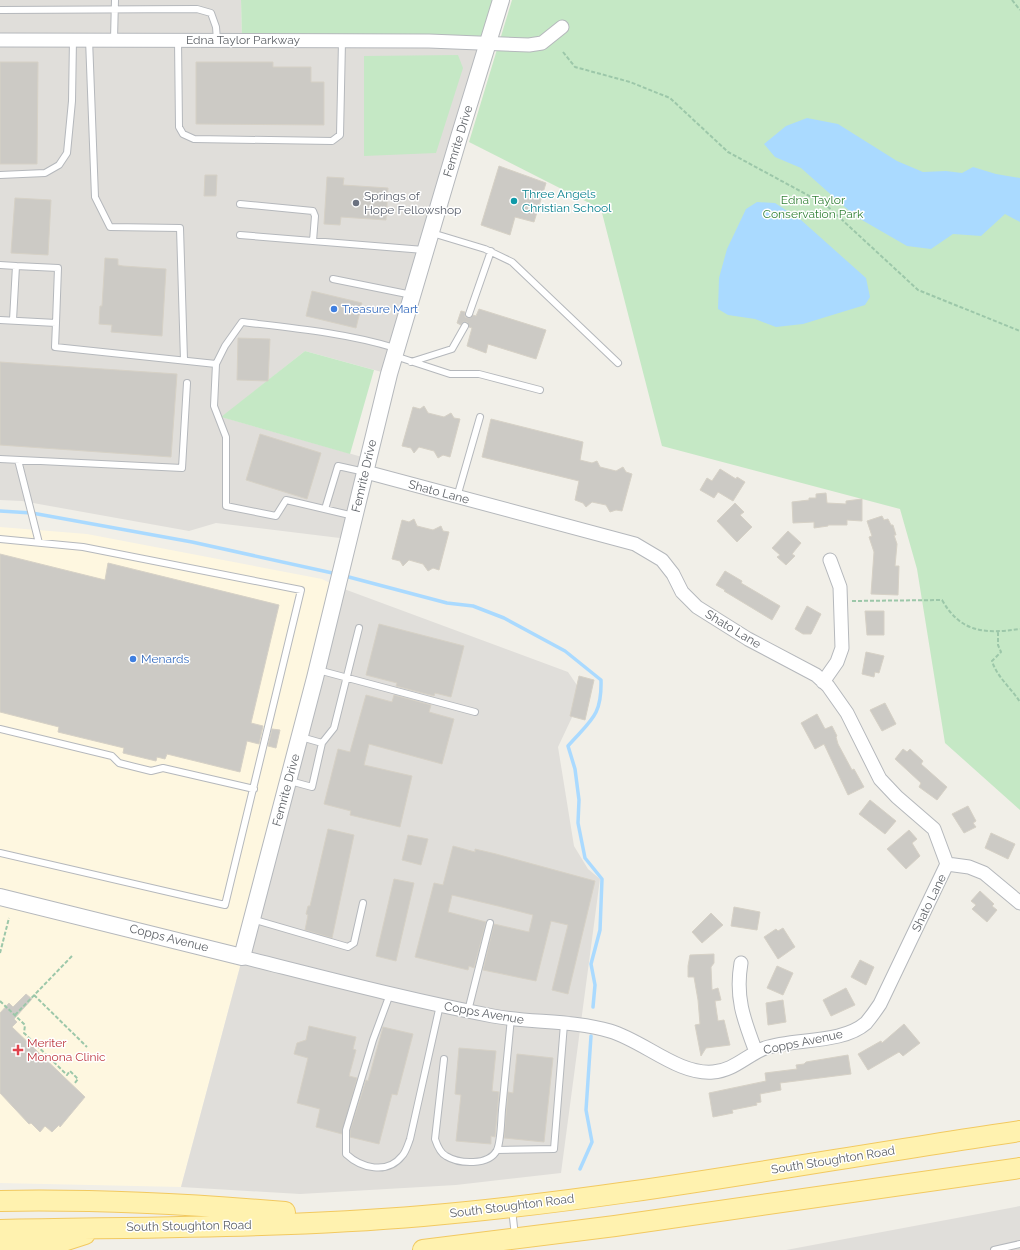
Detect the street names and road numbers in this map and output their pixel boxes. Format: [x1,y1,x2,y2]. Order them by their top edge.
street label: Edna Taylor Parkway [186,33,301,47]
street label: Femrite Drive [440,103,476,179]
street label: Femrite Drive [349,438,379,514]
street label: Shato Lane [407,477,471,507]
street label: Shato Lane [703,607,763,651]
street label: Femrite Drive [270,752,302,828]
street label: Shato Lane [909,872,949,934]
street label: Copps Avenue [128,921,210,955]
street label: Copps Avenue [443,999,525,1027]
street label: Copps Avenue [762,1027,844,1057]
street label: South Stoughton Road [770,1143,896,1177]
street label: South Stoughton Road [449,1191,575,1221]
street label: South Stoughton Road [126,1218,252,1234]

